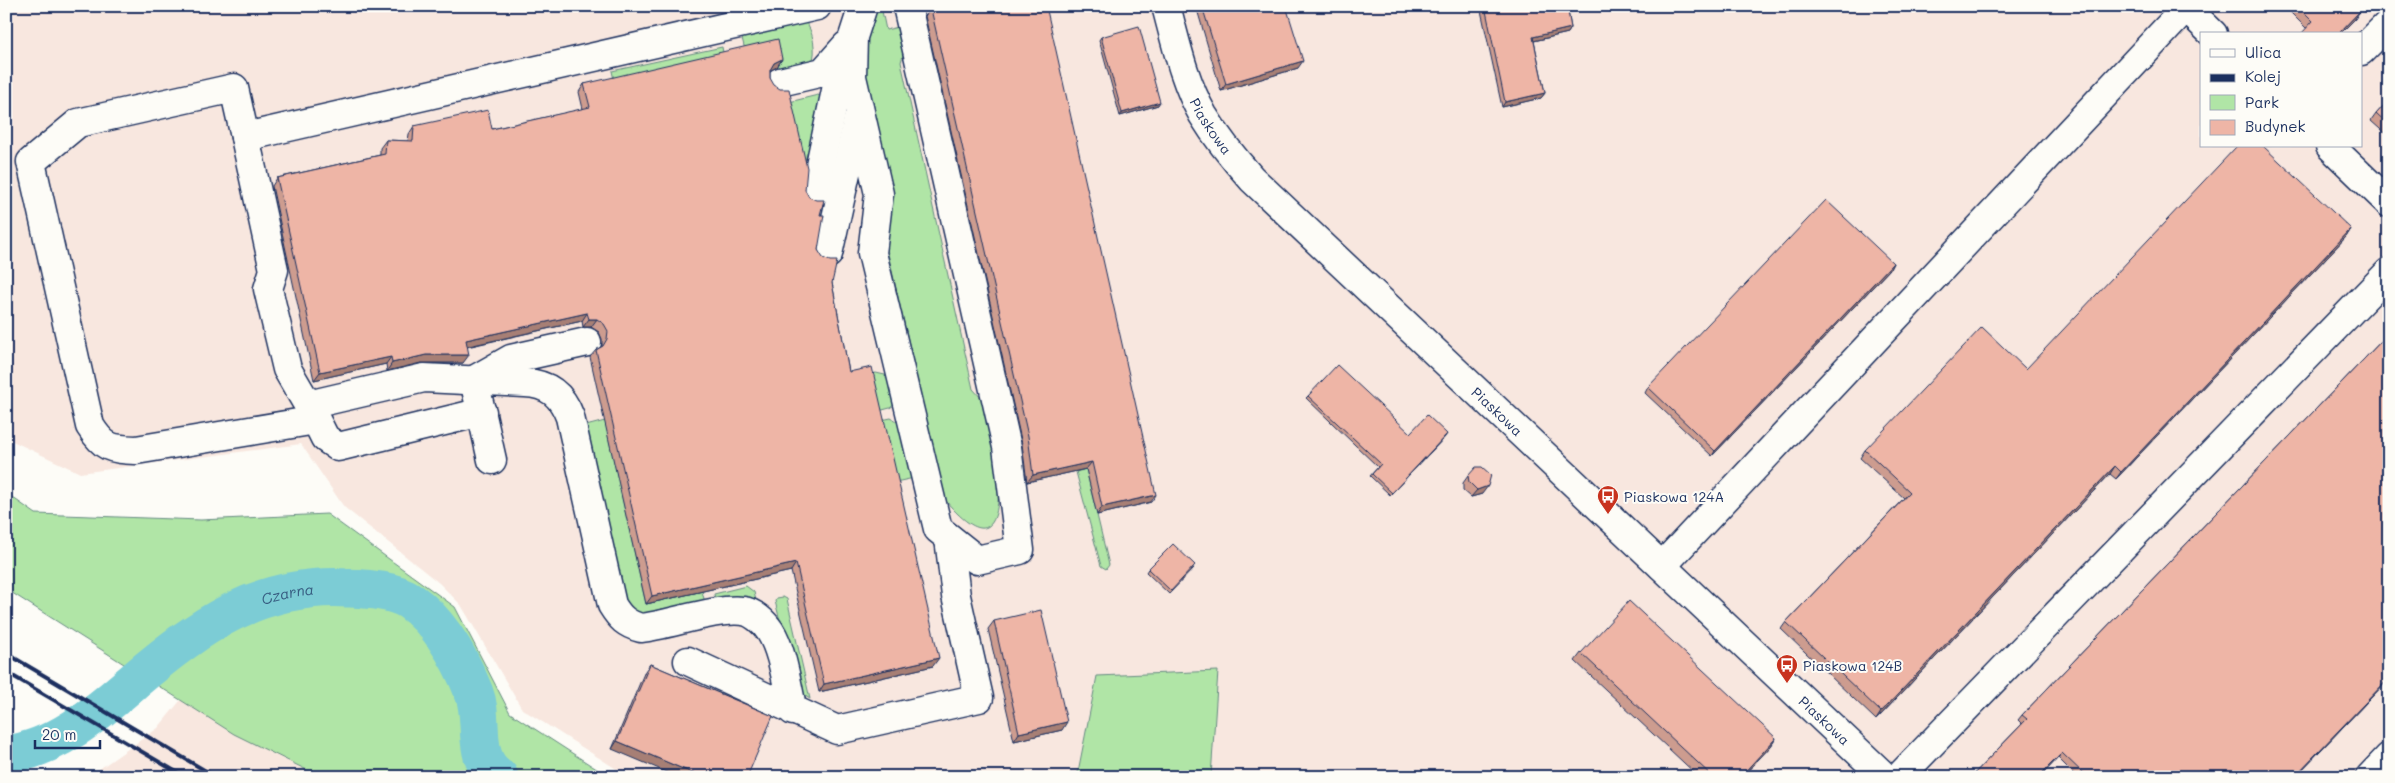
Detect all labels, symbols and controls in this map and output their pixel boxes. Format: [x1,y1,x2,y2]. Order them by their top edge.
legend [2200,32,2362,148]
text: Ulica [2245,42,2282,62]
text: Kolej [2245,66,2281,86]
text: Park [2245,92,2279,112]
street label: Piaskowa [1186,95,1237,158]
text: Budynek [2245,116,2305,136]
street label: Piaskowa [1468,382,1527,440]
bus stop icon: Piaskowa 124A [1596,484,1620,515]
place label: Piaskowa 124A [1624,487,1724,506]
water label: Czarna [258,578,315,609]
bus stop icon: Piaskowa 124B [1775,653,1799,684]
place label: Piaskowa 124B [1803,656,1902,675]
street label: Piaskowa [1795,691,1854,749]
scale bar [35,718,100,750]
text: 20 m [42,724,76,744]

